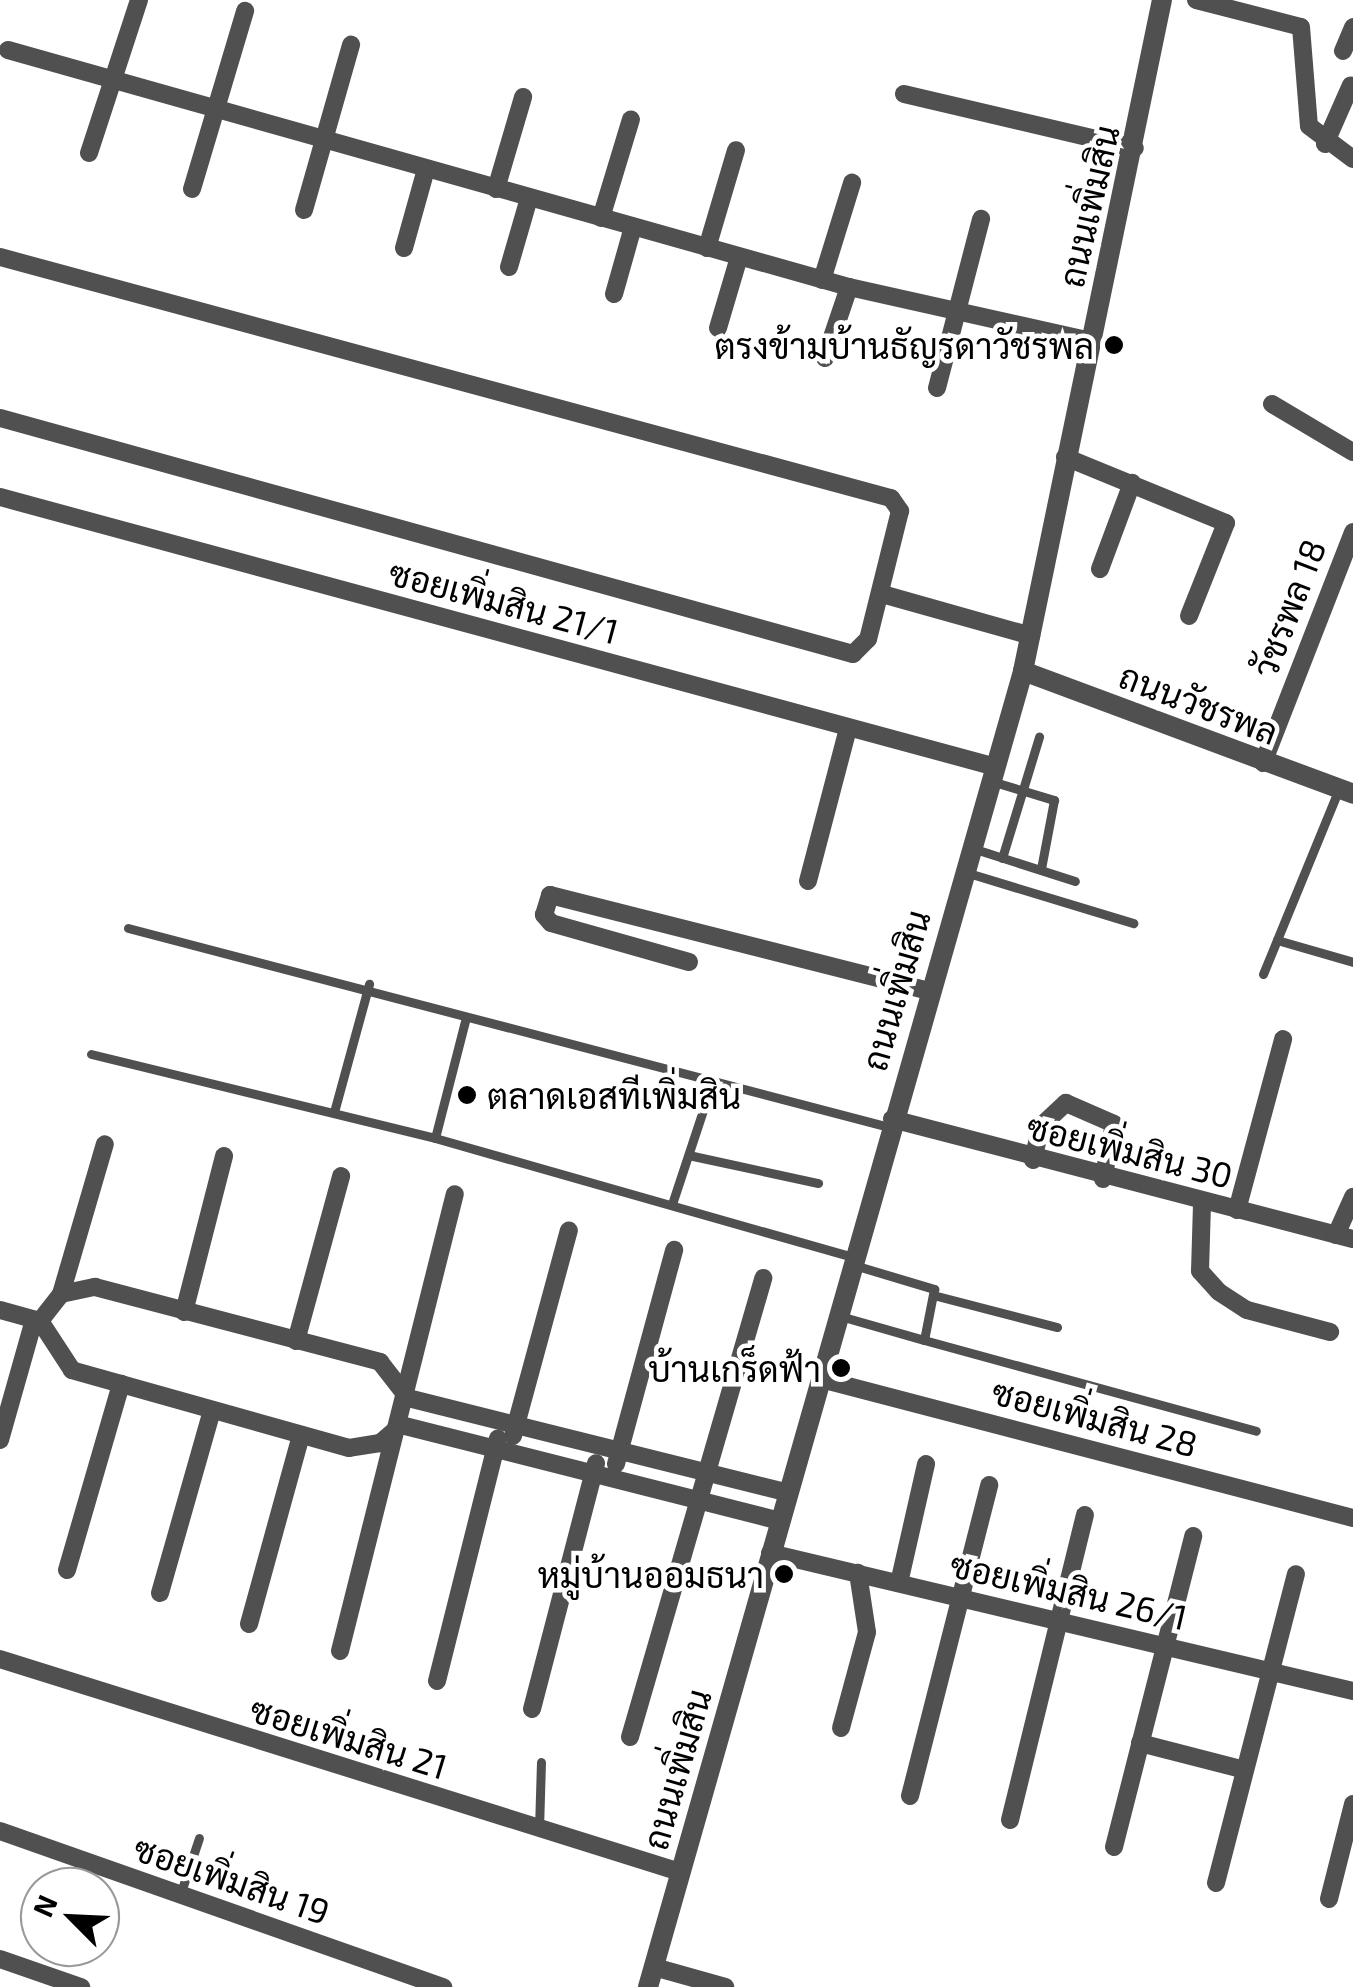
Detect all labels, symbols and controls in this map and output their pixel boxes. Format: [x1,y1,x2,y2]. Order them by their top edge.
street label: ถนนเพิ่มสิน [1049,121,1127,291]
place label: ตรงข้ามบ้านธัญรดาวัชรพล [715,324,1094,366]
marker: ตรงข้ามบ้านธัญรดาวัชรพล [1103,334,1125,356]
street label: วัชรพล 18 [1242,533,1334,683]
street label: ซอยเพิ่มสิน 21/1 [385,550,623,652]
street label: ถนนวัชรพล [1114,654,1284,752]
street label: ถนนเพิ่มสิน [852,905,938,1075]
place label: ตลาดเอสทีเพิ่มสิน [487,1074,741,1116]
marker: ตลาดเอสทีเพิ่มสิน [456,1084,478,1106]
street label: ซอยเพิ่มสิน 30 [1023,1104,1237,1196]
place label: บ้านเกร็ดฟ้า [648,1347,821,1389]
marker: บ้านเกร็ดฟ้า [830,1357,852,1379]
street label: ซอยเพิ่มสิน 28 [988,1369,1202,1465]
street label: ซอยเพิ่มสิน 26/1 [946,1542,1192,1638]
place label: หมู่บ้านออมธนา [538,1553,764,1595]
marker: หมู่บ้านออมธนา [773,1563,795,1585]
street label: ถนนเพิ่มสิน [633,1684,719,1854]
street label: ซอยเพิ่มสิน 21 [245,1687,453,1787]
street label: ซอยเพิ่มสิน 19 [129,1826,335,1932]
north arrow [20,1867,120,1967]
text: N [25,1889,64,1922]

